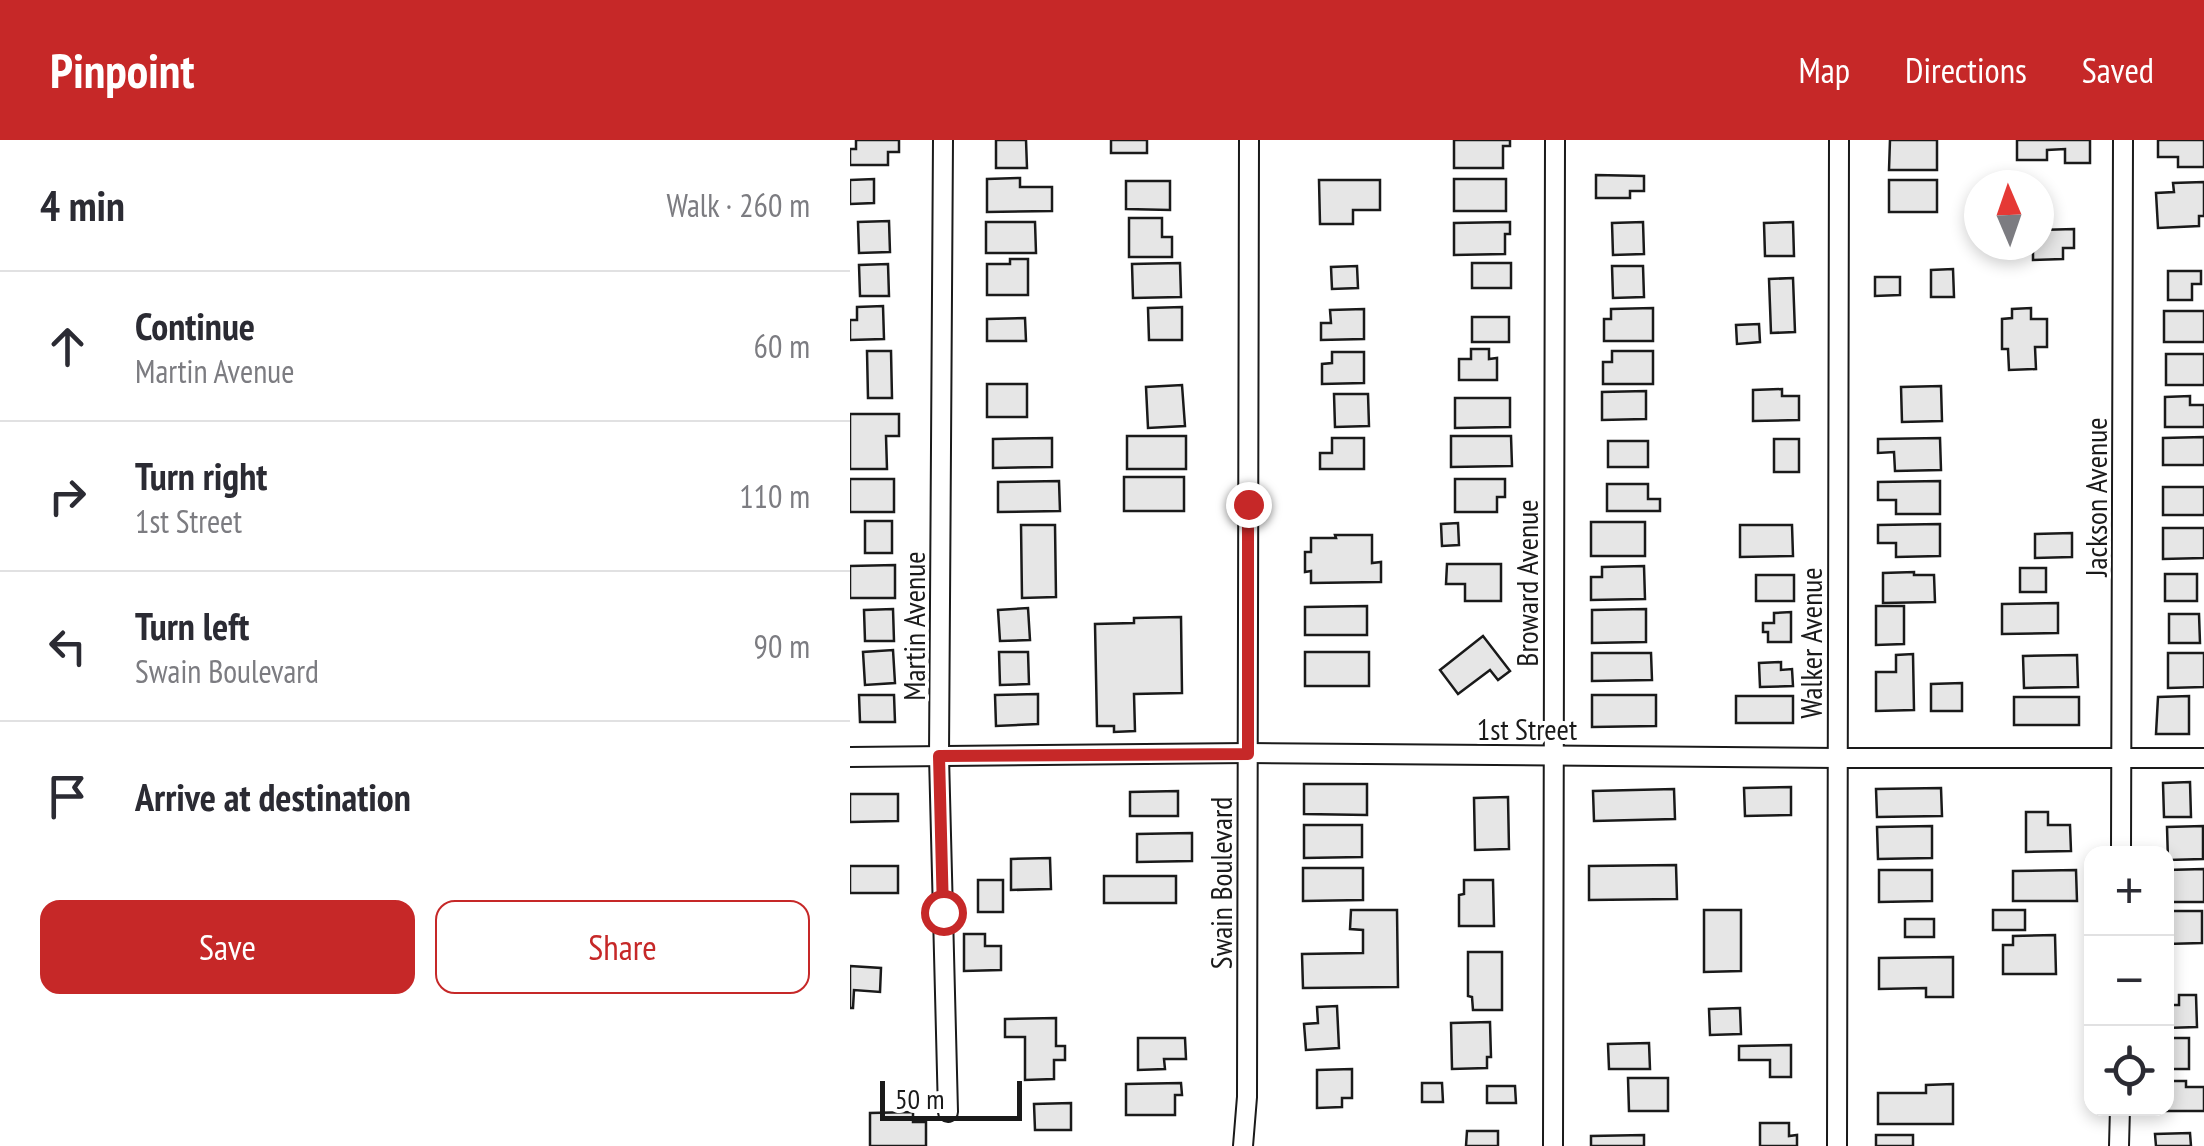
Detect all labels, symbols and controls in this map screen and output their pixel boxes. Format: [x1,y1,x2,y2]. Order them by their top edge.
text: Pinpoint [50,39,194,101]
text: Map [1799,47,1850,93]
text: Directions [1905,47,2027,93]
text: Saved [2082,47,2154,93]
north arrow [1964,170,2054,260]
text: 4 min [40,178,125,233]
text: Walk · 260 m [666,184,810,226]
text: Continue [135,301,255,350]
icon: ahead [40,319,95,374]
text: 60 m [754,325,810,367]
text: Martin Avenue [135,350,294,392]
street label: Jackson Avenue [2076,417,2115,578]
text: Turn right [135,451,267,500]
icon: right [40,469,95,524]
text: 110 m [739,475,810,517]
route end [1226,482,1272,528]
street label: Broward Avenue [1507,499,1546,667]
text: 1st Street [135,500,242,542]
street label: Martin Avenue [894,551,933,701]
street label: Walker Avenue [1791,567,1830,719]
text: Turn left [135,601,249,650]
icon: left [40,619,95,674]
text: 90 m [754,625,810,667]
text: Swain Boulevard [135,650,319,692]
street label: 1st Street [1477,709,1578,748]
icon: arrive [40,769,95,824]
text: Arrive at destination [135,772,411,821]
street label: Swain Boulevard [1201,797,1240,969]
map controls [2084,846,2174,1116]
button: + [2084,846,2174,936]
route start [921,890,967,936]
button: Save [40,900,415,994]
button: Share [435,900,810,994]
button: − [2084,936,2174,1026]
button: locate [2084,1026,2174,1116]
scale bar [880,1076,1022,1120]
text: 50 m [895,1080,944,1117]

